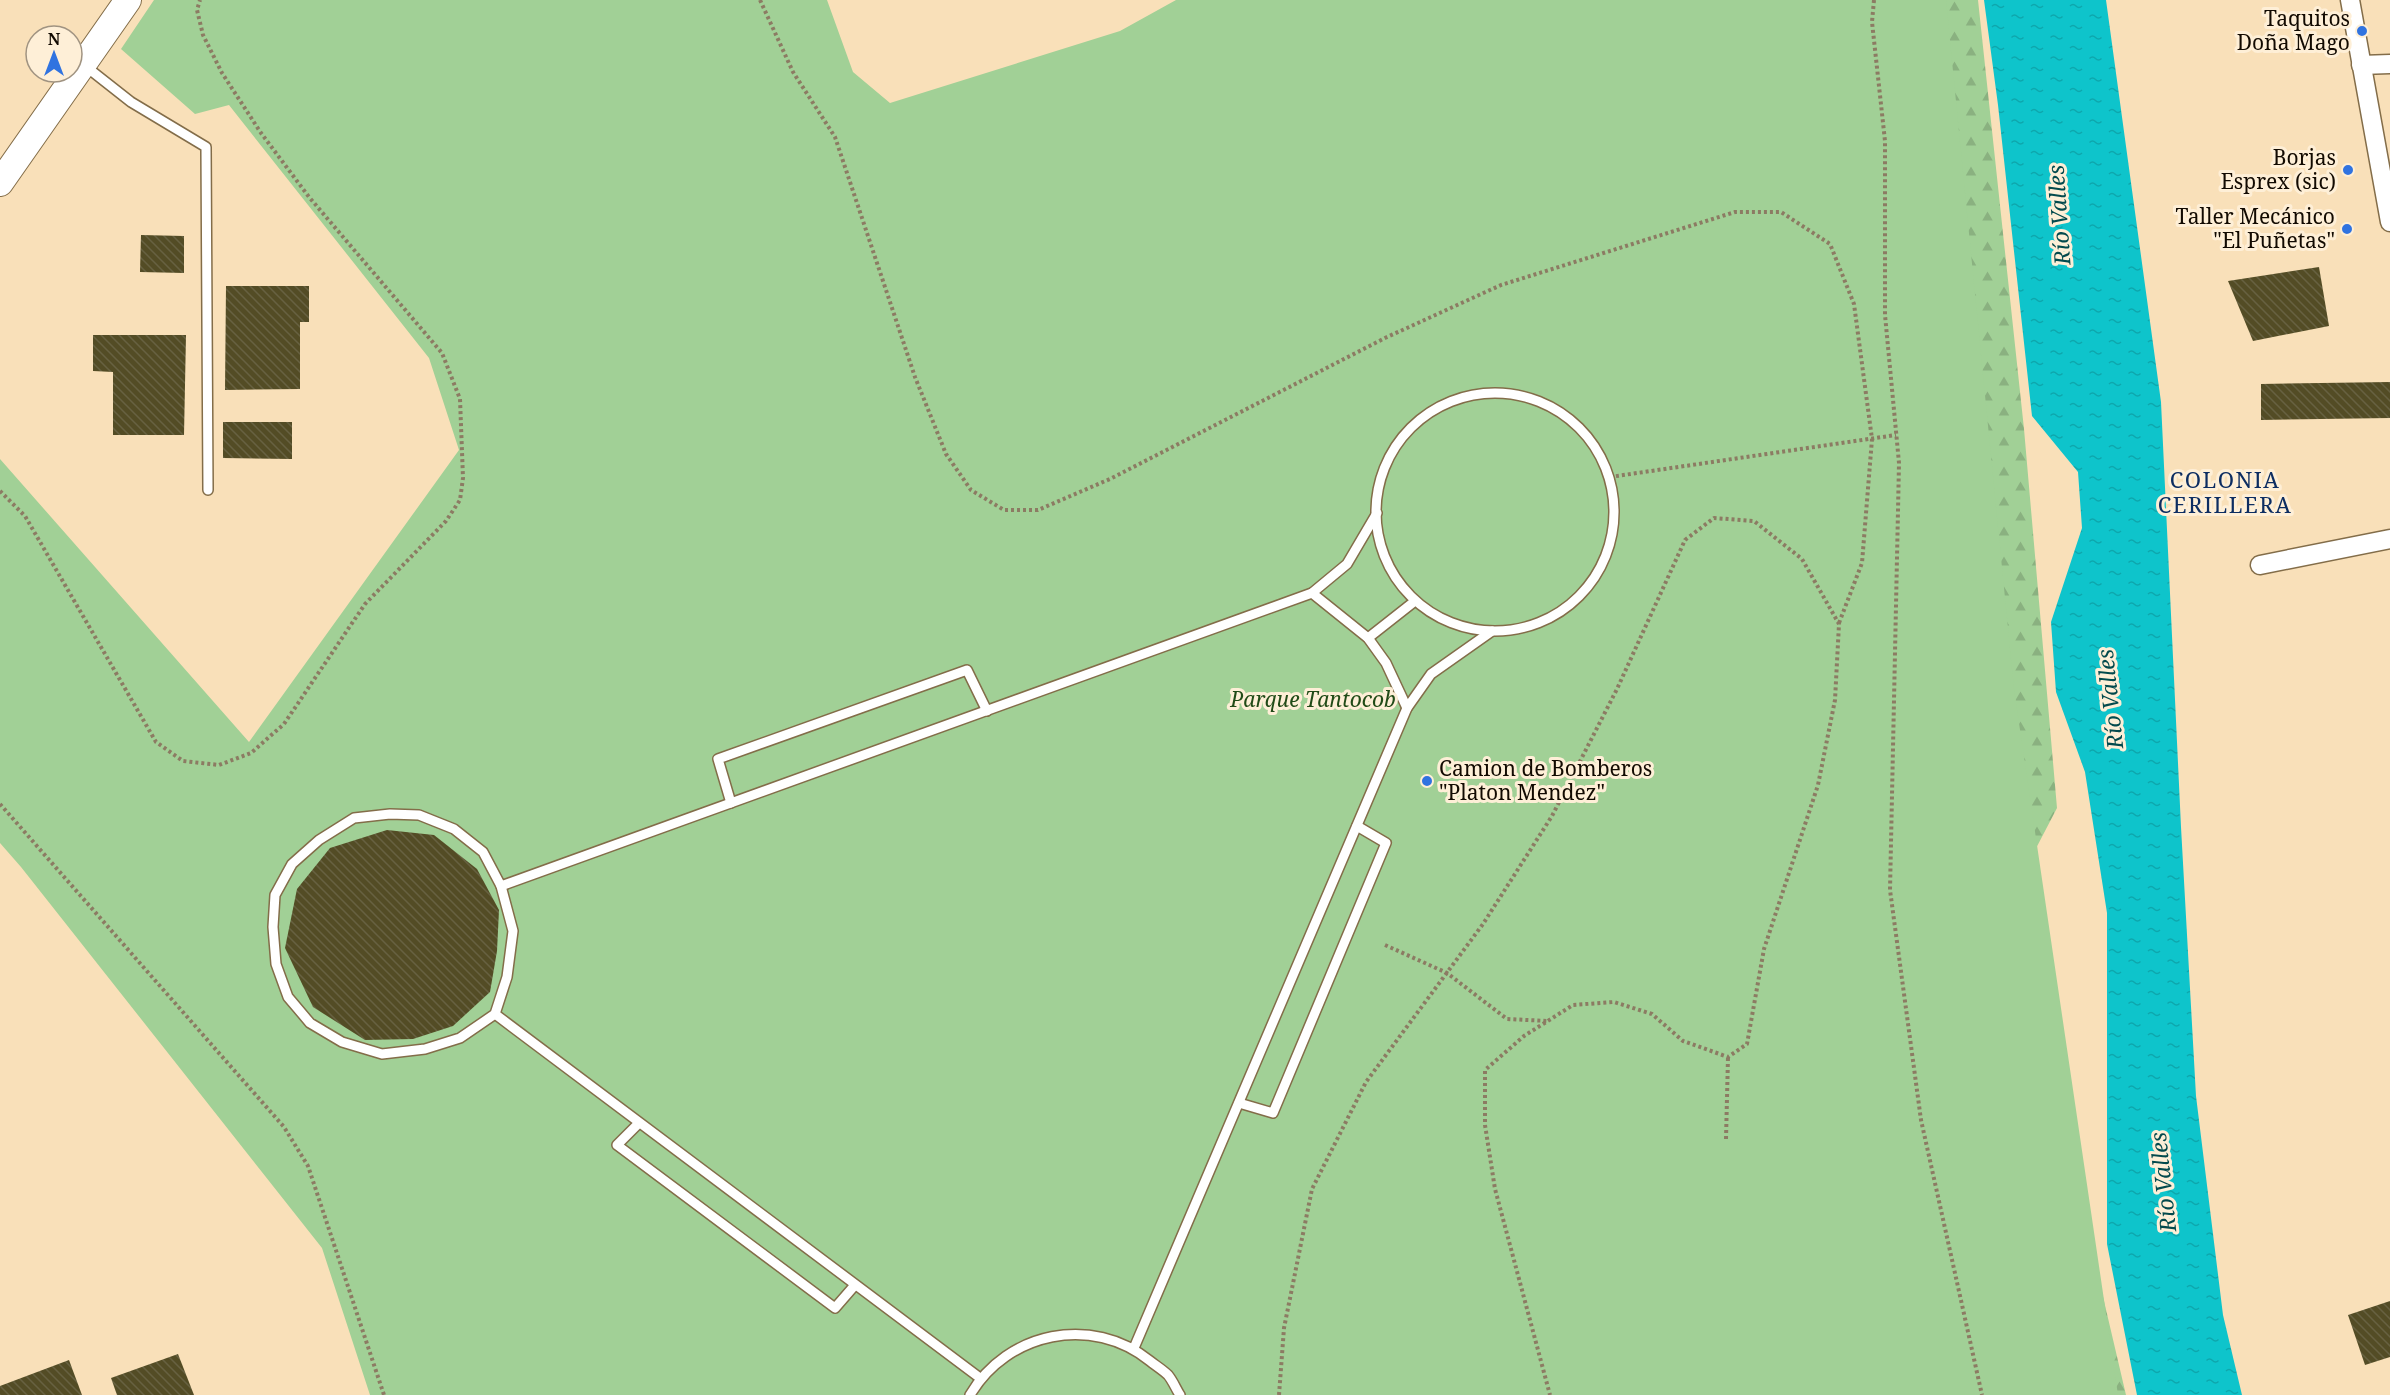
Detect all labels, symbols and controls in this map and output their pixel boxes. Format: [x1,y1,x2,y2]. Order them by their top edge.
place label: Taquitos Doña Mago [2237,4,2350,56]
north arrow [24,24,84,84]
marker: Taquitos Doña Mago [2355,24,2369,38]
text: N [48,28,61,50]
place label: Borjas Esprex (sic) [2221,143,2336,195]
marker: Borjas Esprex (sic) [2341,163,2355,177]
water label: Río Valles [2040,164,2077,267]
place label: Taller Mecánico "El Puñetas" [2176,202,2335,254]
marker: Taller Mecánico "El Puñetas" [2340,222,2354,236]
district label: COLONIA CERILLERA [2158,464,2292,519]
water label: Río Valles [2089,648,2129,752]
park label: Parque Tantocob [1229,685,1396,713]
place label: Camion de Bomberos "Platon Mendez" [1439,754,1652,806]
marker: Camion de Bomberos "Platon Mendez" [1420,774,1434,788]
water label: Río Valles [2142,1131,2182,1235]

